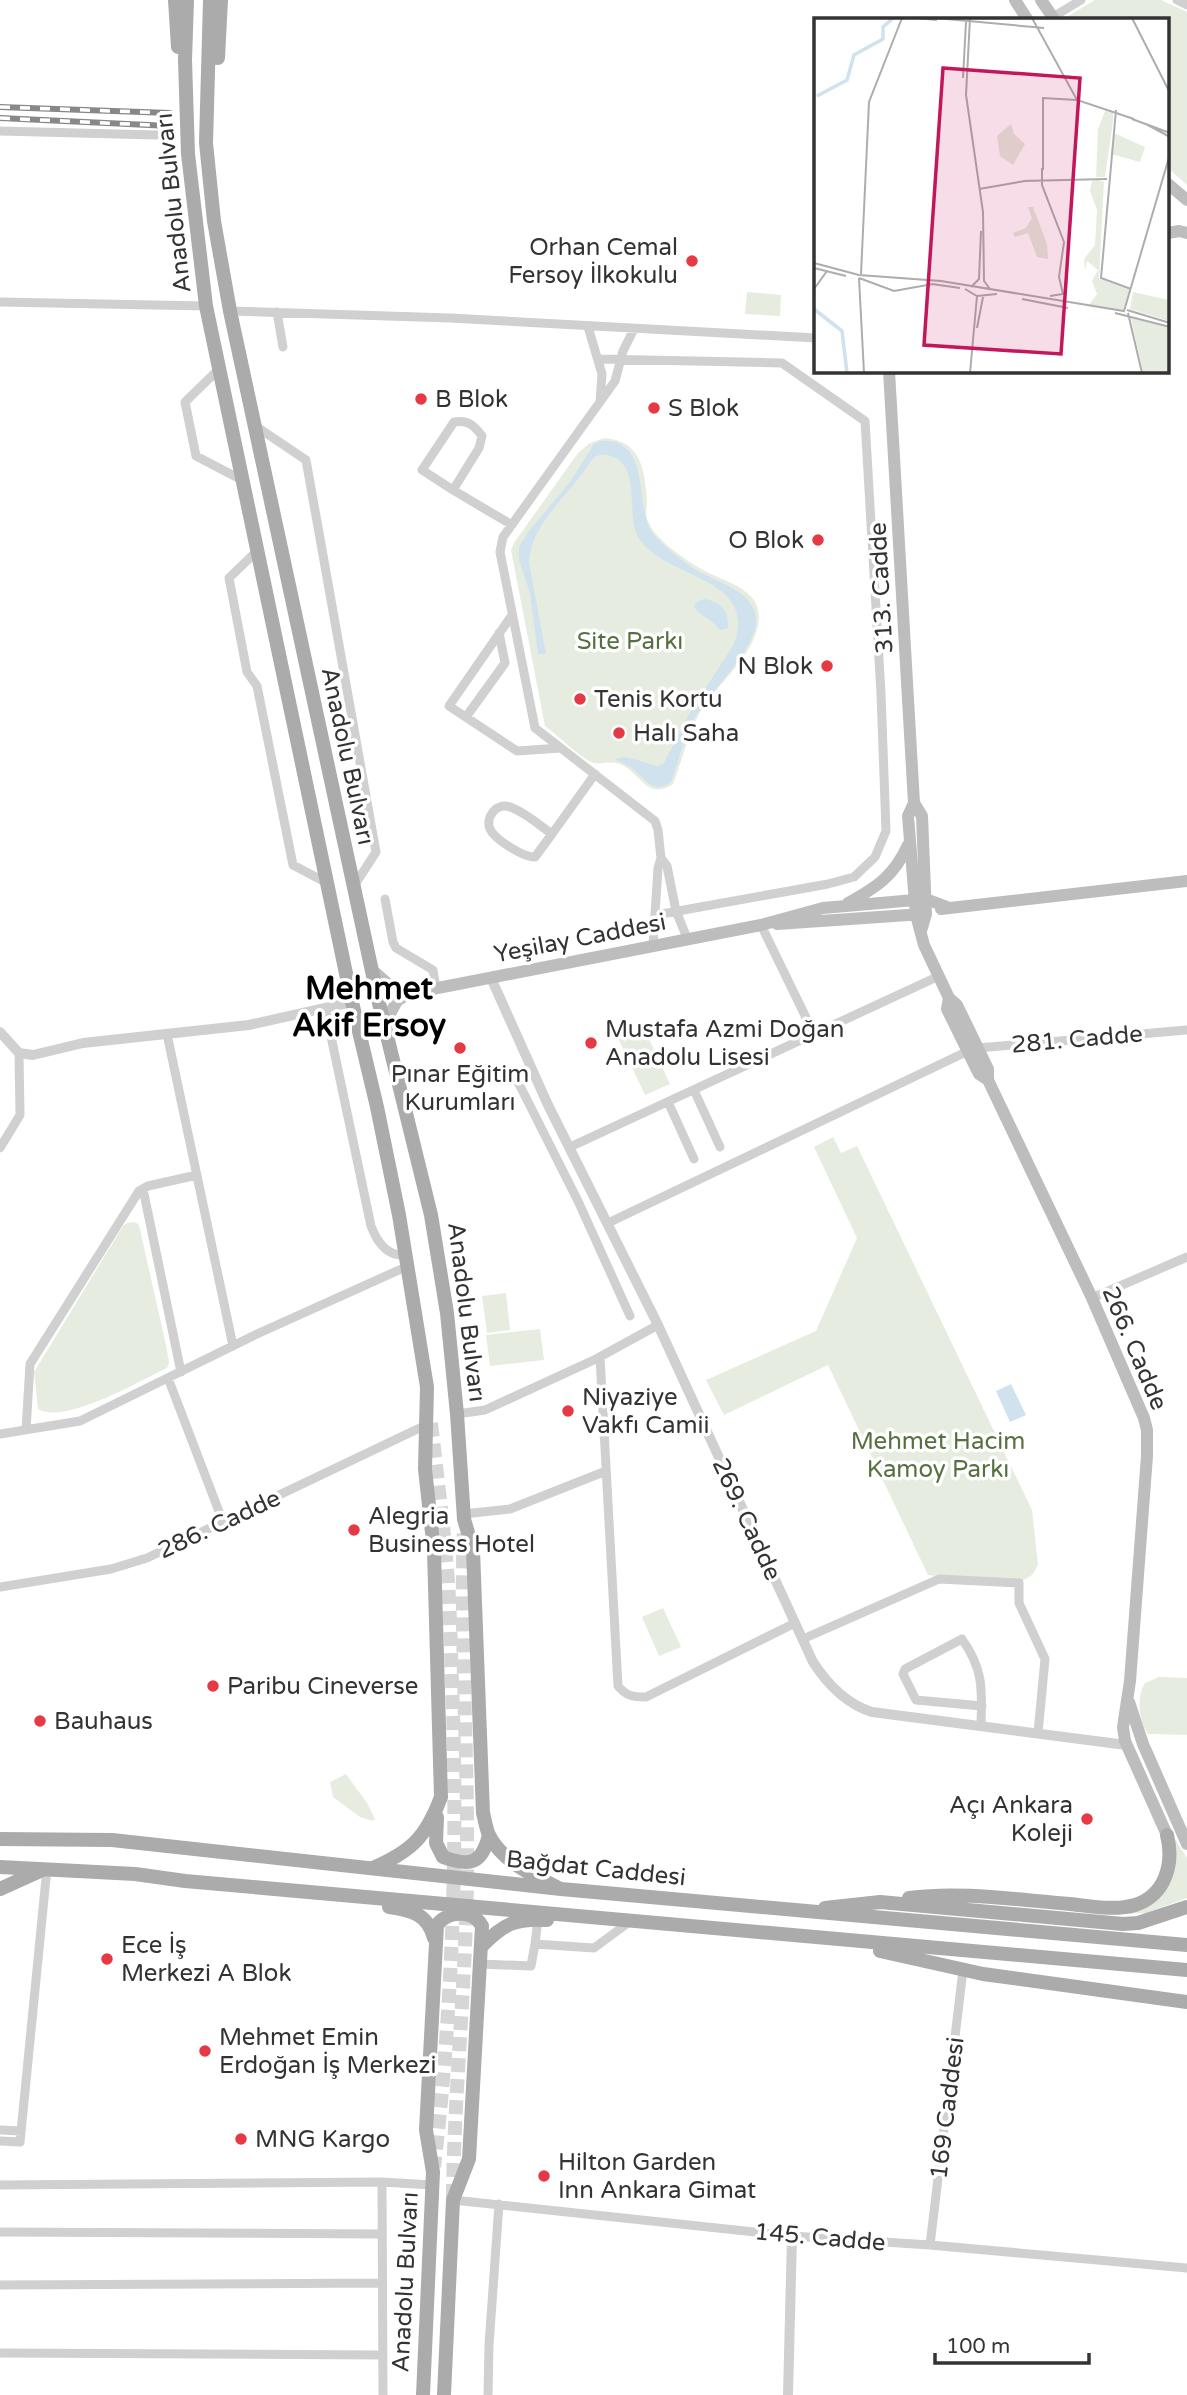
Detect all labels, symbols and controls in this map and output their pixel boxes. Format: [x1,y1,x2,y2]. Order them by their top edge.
inset map [814,18,1170,373]
street label: Anadolu Bulvarı [150,112,197,294]
place label: Orhan Cemal Fersoy İlkokulu [508,233,678,290]
marker: Orhan Cemal Fersoy İlkokulu [684,253,700,269]
place label: B Blok [435,385,508,414]
marker: B Blok [413,391,429,407]
place label: S Blok [668,394,739,423]
marker: S Blok [646,400,662,416]
street label: 313. Cadde [864,521,899,655]
place label: O Blok [728,526,804,555]
marker: O Blok [810,532,826,548]
park label: Site Parkı [577,627,683,656]
place label: N Blok [737,652,813,681]
marker: N Blok [819,658,835,674]
street label: Anadolu Bulvarı [315,665,380,848]
place label: Tenis Kortu [594,685,723,714]
marker: Tenis Kortu [572,691,588,707]
place label: Halı Saha [633,719,739,748]
marker: Halı Saha [611,725,627,741]
street label: Yeşilay Caddesi [492,908,669,969]
district label: Mehmet Akif Ersoy [292,970,446,1045]
place label: Mustafa Azmi Doğan Anadolu Lisesi [605,1015,844,1072]
street label: 281. Cadde [1010,1019,1144,1060]
marker: Mustafa Azmi Doğan Anadolu Lisesi [583,1035,599,1051]
marker: Pınar Eğitim Kurumları [452,1040,468,1056]
place label: Pınar Eğitim Kurumları [391,1060,529,1117]
street label: Anadolu Bulvarı [441,1221,492,1404]
street label: 266. Cadde [1095,1282,1174,1414]
place label: Niyaziye Vakfı Camii [582,1383,709,1440]
marker: Niyaziye Vakfı Camii [560,1403,576,1419]
park label: Mehmet Hacim Kamoy Parkı [851,1427,1025,1484]
street label: 269. Cadde [706,1453,788,1585]
street label: 286. Cadde [153,1483,285,1565]
place label: Alegria Business Hotel [368,1502,535,1559]
marker: Alegria Business Hotel [346,1522,362,1538]
place label: Paribu Cineverse [227,1672,418,1701]
marker: Paribu Cineverse [205,1678,221,1694]
place label: Bauhaus [54,1707,153,1736]
marker: Bauhaus [32,1713,48,1729]
place label: Açı Ankara Koleji [949,1791,1073,1848]
marker: Açı Ankara Koleji [1079,1811,1095,1827]
street label: Bağdat Caddesi [505,1845,687,1892]
place label: Ece İş Merkezi A Blok [121,1931,292,1988]
marker: Ece İş Merkezi A Blok [99,1951,115,1967]
place label: Mehmet Emin Erdoğan İş Merkezi [219,2023,437,2080]
street label: 169 Caddesi [924,2035,971,2181]
marker: Mehmet Emin Erdoğan İş Merkezi [197,2043,213,2059]
place label: MNG Kargo [255,2125,390,2154]
marker: MNG Kargo [233,2131,249,2147]
place label: Hilton Garden Inn Ankara Gimat [558,2148,756,2205]
marker: Hilton Garden Inn Ankara Gimat [536,2168,552,2184]
street label: Anadolu Bulvarı [386,2191,425,2373]
street label: 145. Cadde [753,2217,887,2258]
scale bar [935,2322,1089,2366]
text: 100 m [946,2334,1010,2359]

